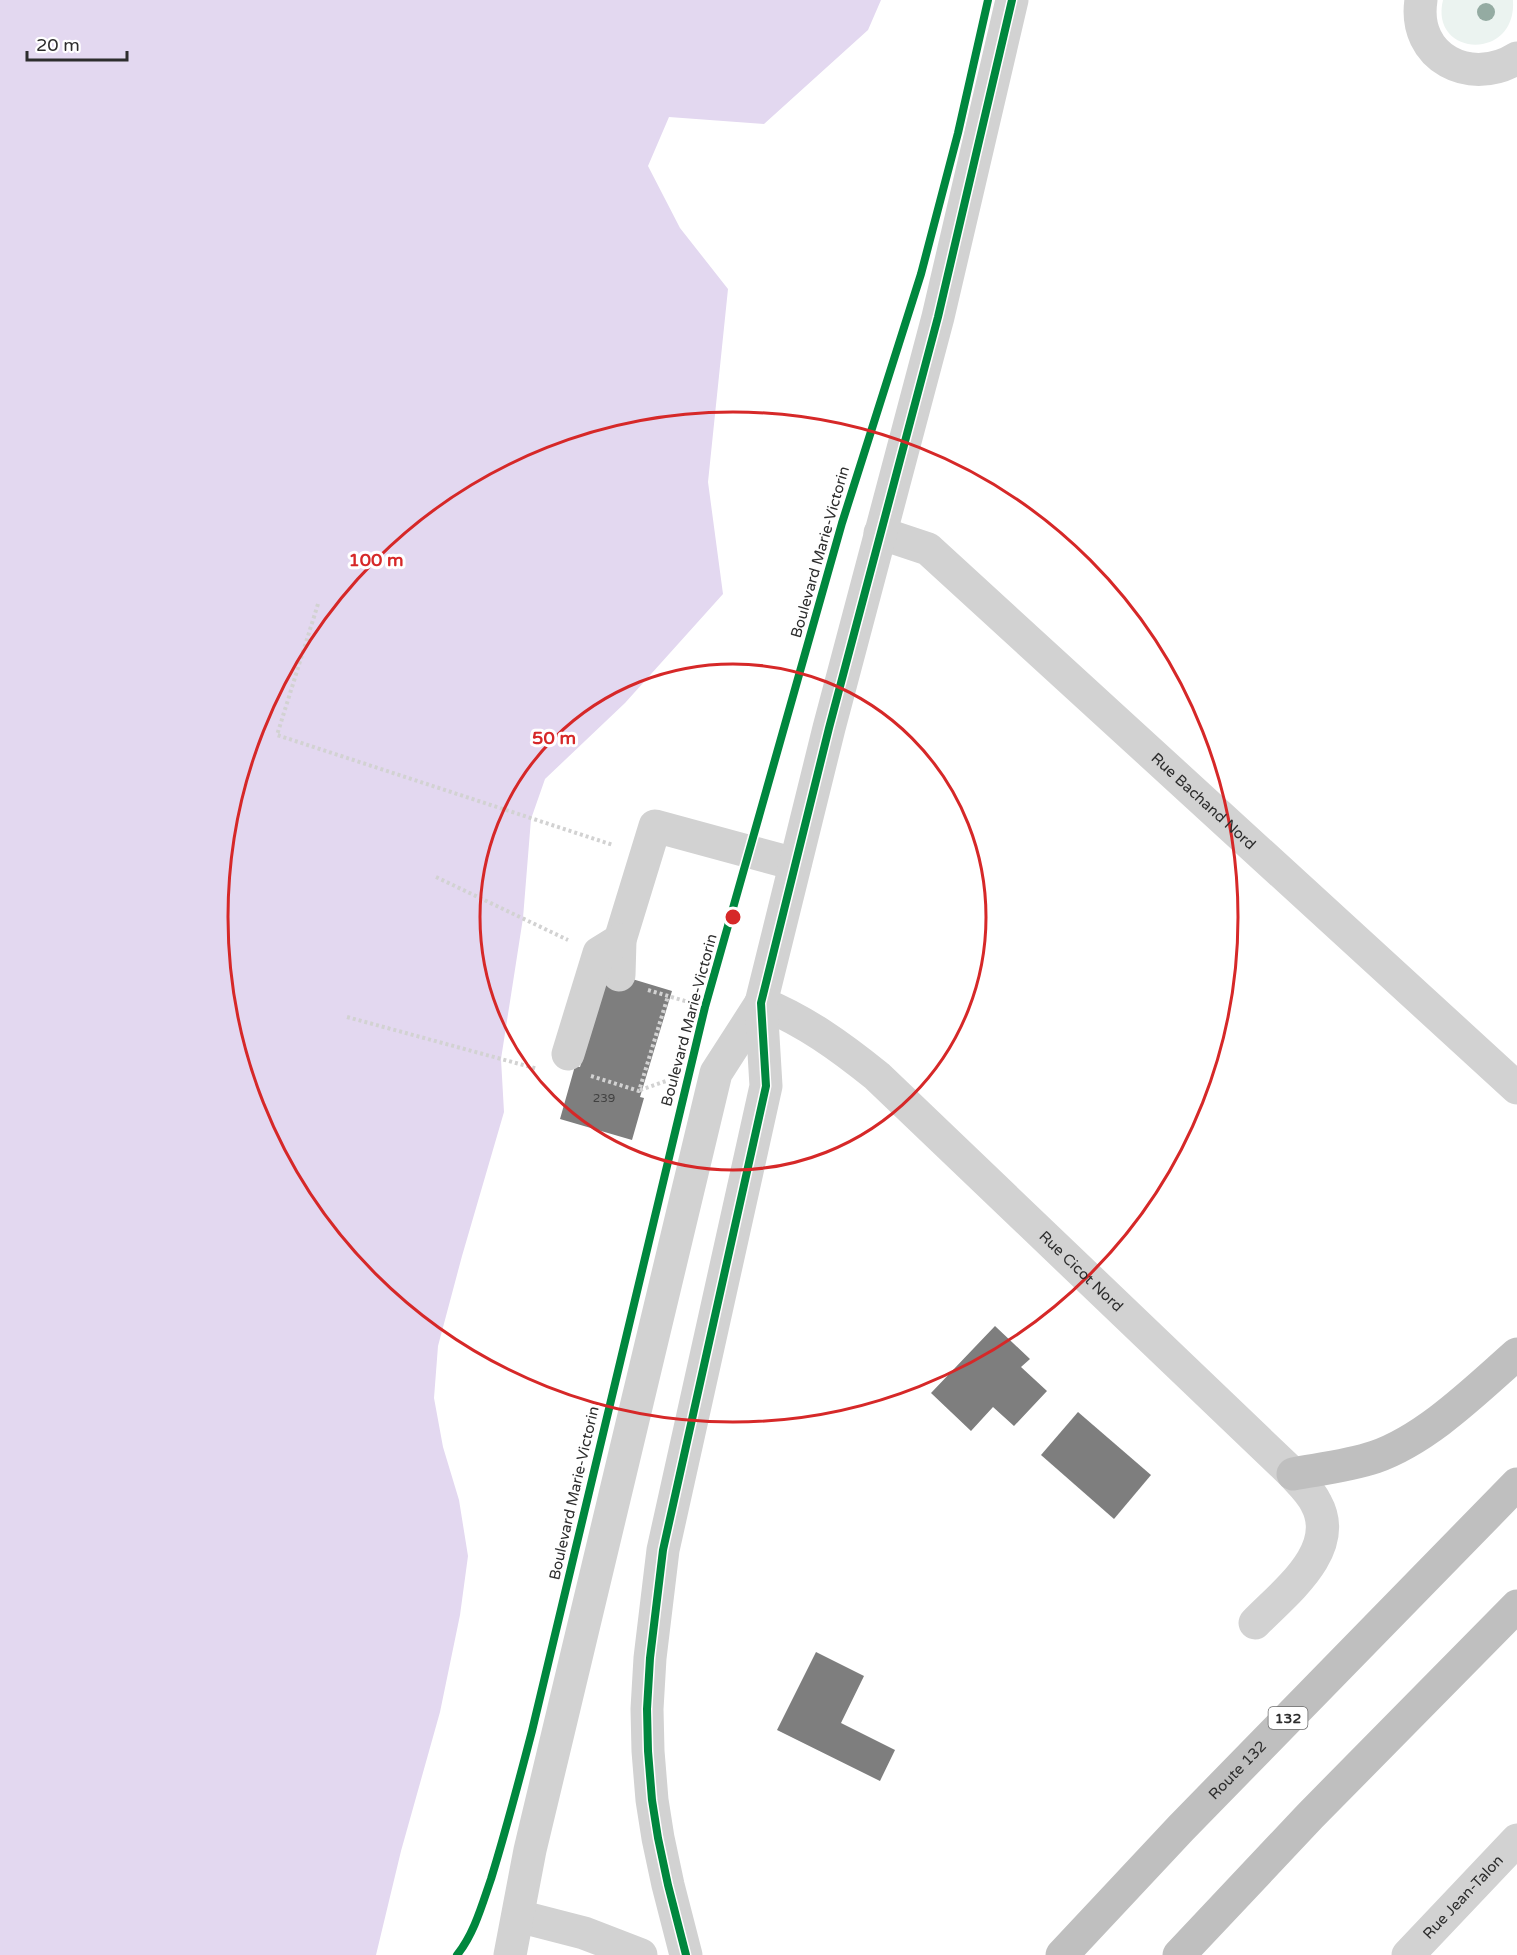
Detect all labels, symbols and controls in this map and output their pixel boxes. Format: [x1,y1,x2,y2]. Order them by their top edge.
scale bar [27,24,128,62]
text: 20 m [36,34,80,56]
street label: Boulevard Marie-Victorin [787,464,853,640]
text: 100 m [348,549,404,571]
text: 50 m [532,727,576,749]
street label: Rue Bachand Nord [1148,749,1259,853]
centre of rings [723,907,743,927]
street label: Boulevard Marie-Victorin [657,932,721,1108]
house number: 239 [593,1091,615,1105]
street label: Rue Cicot Nord [1035,1227,1127,1315]
street label: Boulevard Marie-Victorin [545,1404,603,1582]
road number: 132 [1268,1707,1308,1729]
street label: Route 132 [1205,1737,1270,1803]
street label: Rue Jean-Talon [1419,1851,1507,1943]

